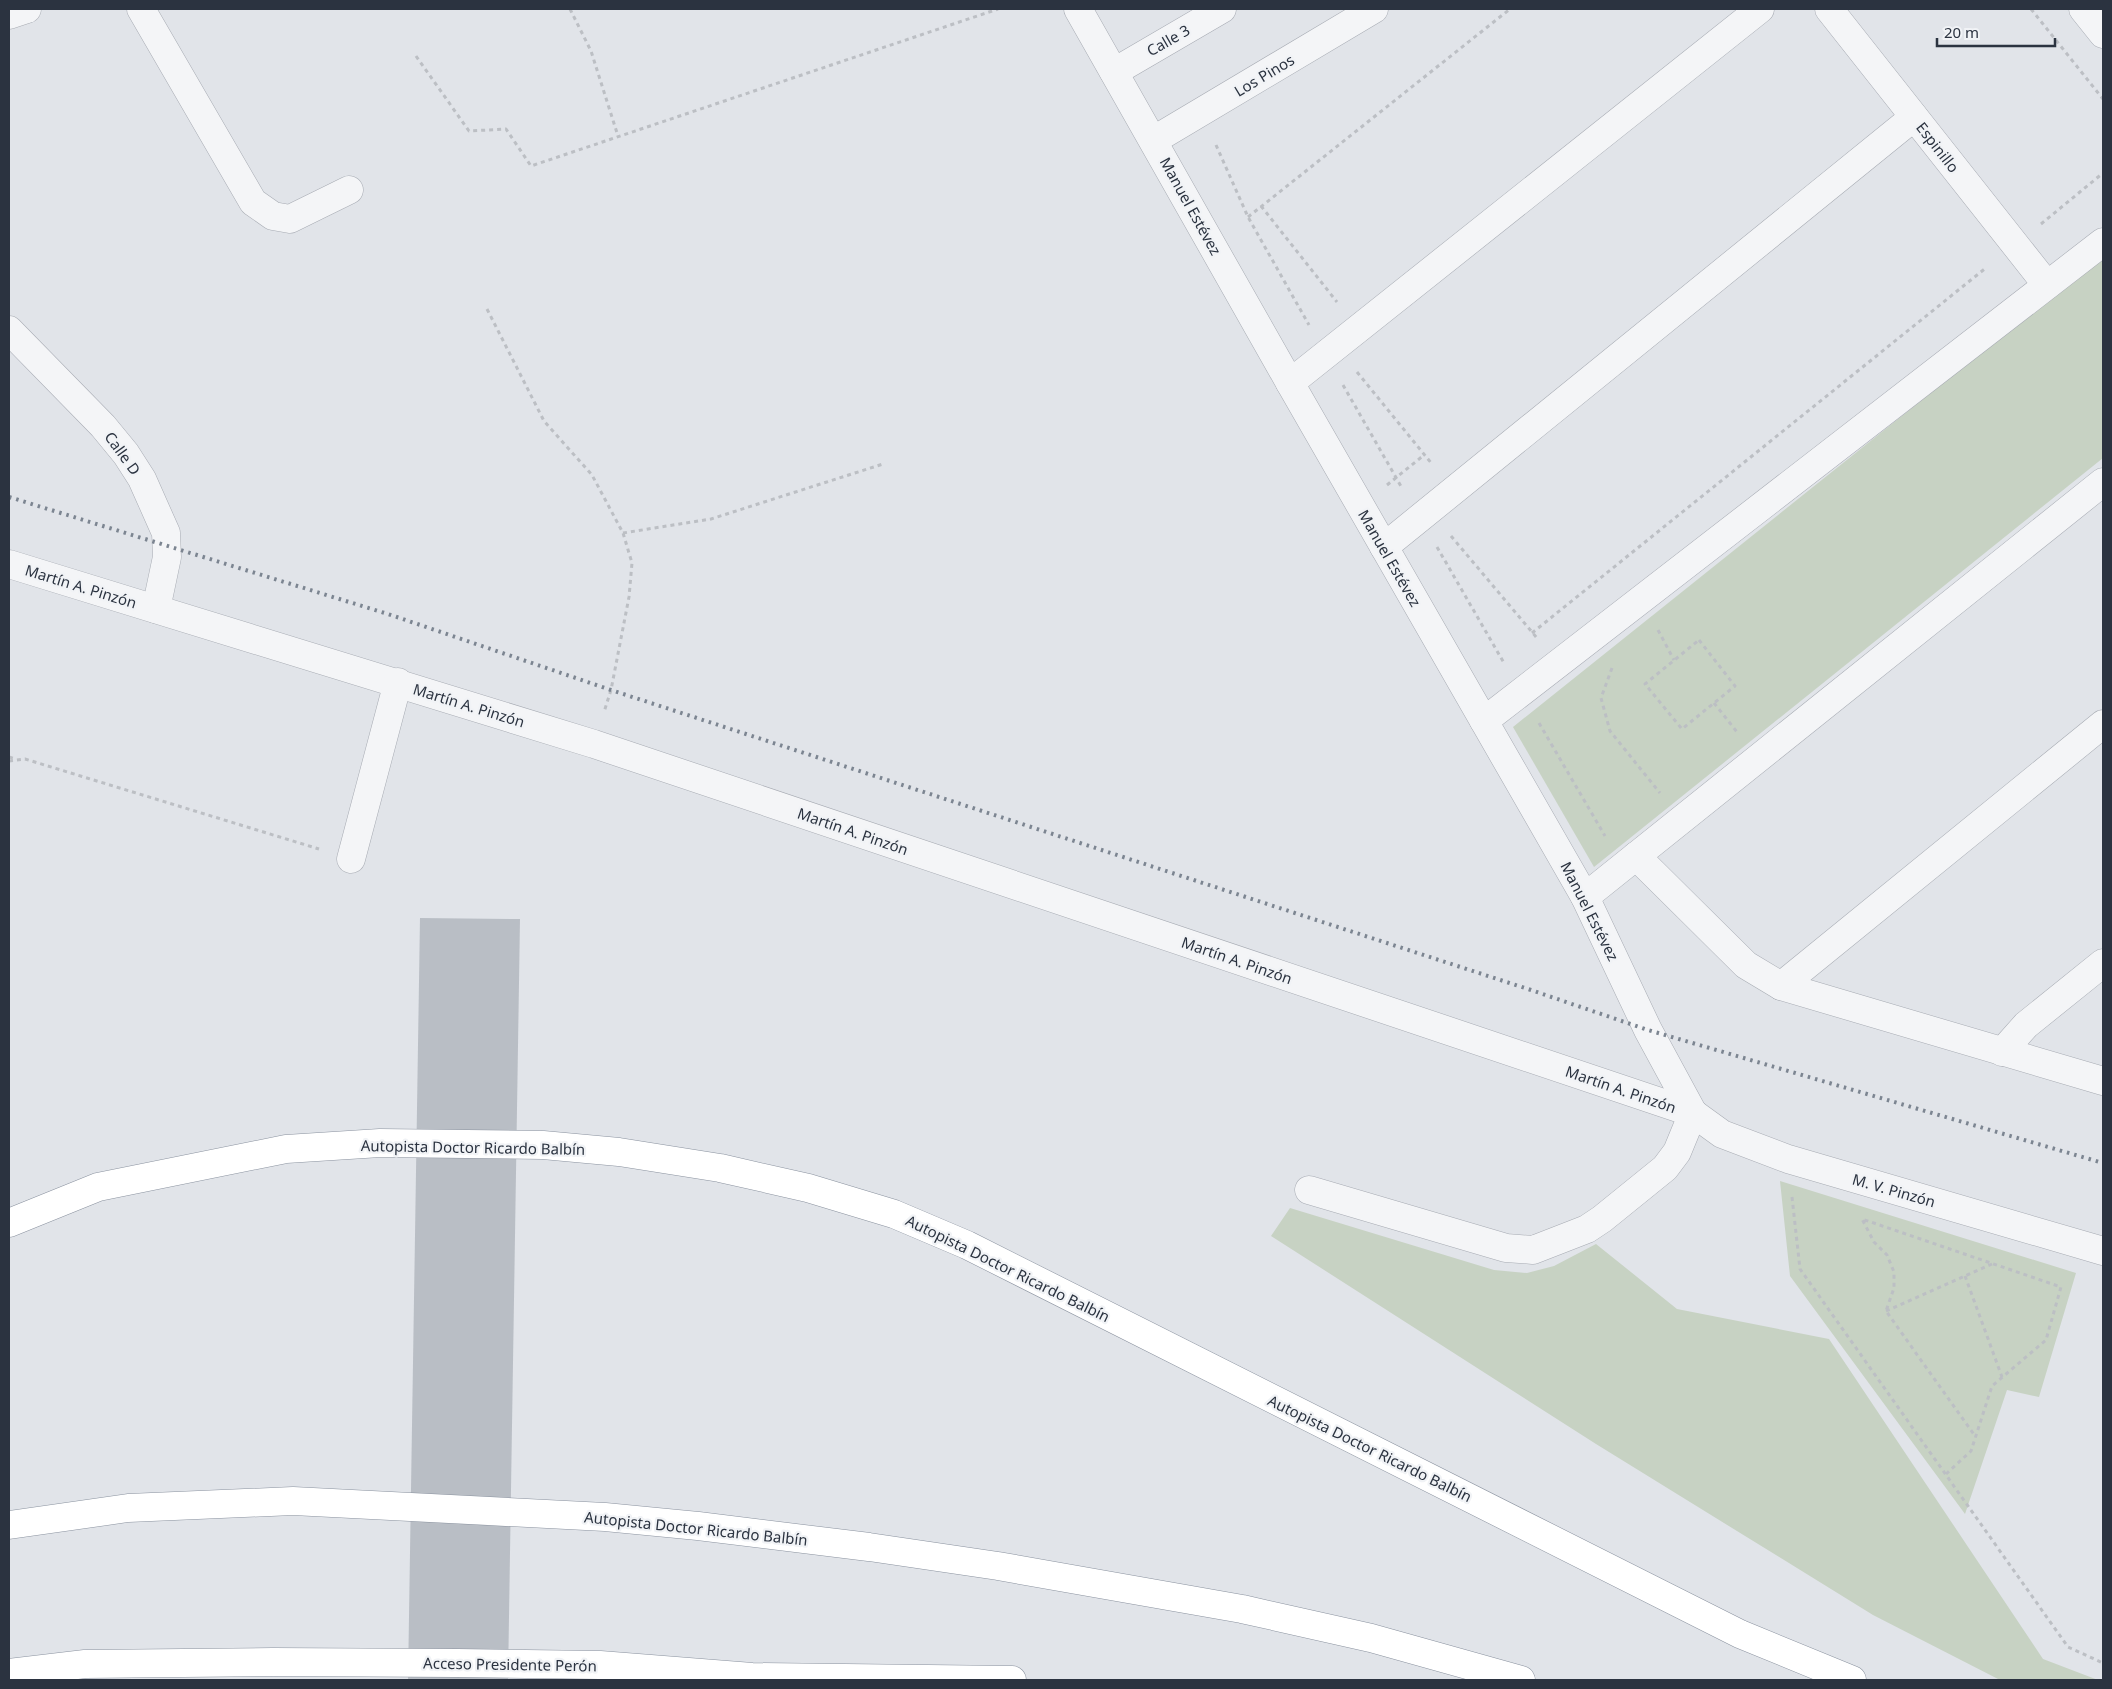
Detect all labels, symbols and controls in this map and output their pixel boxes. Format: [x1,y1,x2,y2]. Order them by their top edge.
scale bar [1937,15,2054,47]
street label: Calle 3 [1143,20,1193,60]
text: 20 m [1944,22,1979,42]
street label: Los Pinos [1230,49,1298,101]
street label: Espinillo [1912,118,1964,176]
street label: Manuel Estévez [1156,154,1226,258]
street label: Calle D [101,427,146,479]
street label: Manuel Estévez [1354,506,1426,610]
street label: Martín A. Pinzón [23,560,139,612]
street label: Martín A. Pinzón [411,679,527,731]
street label: Martín A. Pinzón [795,803,911,859]
street label: Manuel Estévez [1556,858,1624,964]
street label: Martín A. Pinzón [1179,932,1295,988]
street label: Martín A. Pinzón [1563,1061,1679,1117]
street label: Autopista Doctor Ricardo Balbín [361,1135,585,1159]
street label: M. V. Pinzón [1850,1169,1938,1211]
street label: Autopista Doctor Ricardo Balbín [903,1210,1113,1326]
street label: Autopista Doctor Ricardo Balbín [1265,1390,1475,1506]
street label: Autopista Doctor Ricardo Balbín [583,1506,809,1550]
street label: Acceso Presidente Perón [423,1652,597,1676]

